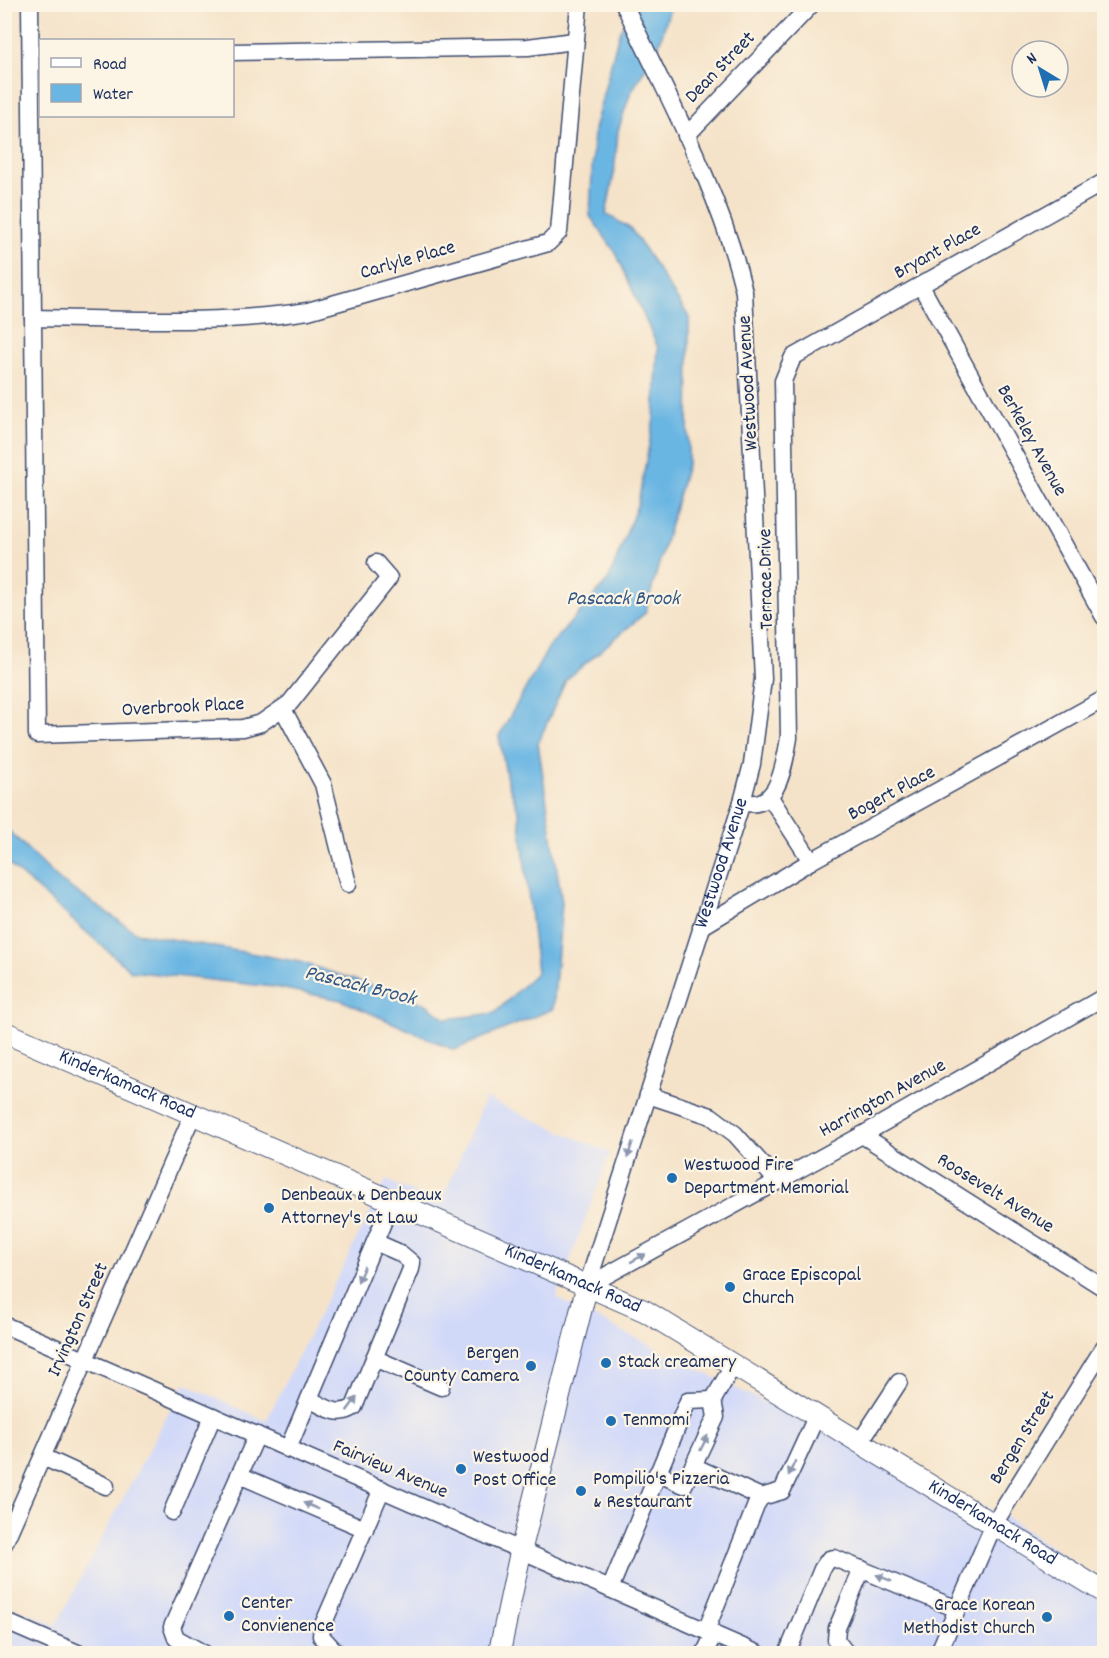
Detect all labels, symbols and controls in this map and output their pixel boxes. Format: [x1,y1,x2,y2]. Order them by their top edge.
street label: Dean Street [679,26,763,110]
legend [39,39,234,117]
north arrow [1010,39,1070,99]
text: N [1022,48,1043,71]
text: Road [93,53,127,78]
text: Water [93,83,133,108]
street label: Bryant Place [889,216,987,287]
street label: Carlyle Place [357,234,459,288]
street label: Westwood Avenue [731,314,767,451]
street label: Berkeley Avenue [989,380,1073,502]
street label: Terrace Drive [752,528,782,630]
water label: Pascack Brook [566,585,682,615]
street label: Overbrook Place [121,691,245,725]
street label: Bogert Place [843,759,941,829]
street label: Westwood Avenue [688,794,756,932]
water label: Pascack Brook [301,959,421,1016]
street label: Kinderkamack Road [54,1043,200,1128]
street label: Harrington Avenue [815,1052,952,1145]
one-way arrow [625,1141,634,1159]
street label: Roosevelt Avenue [931,1147,1059,1241]
place label: Westwood Fire Department Memorial [684,1152,849,1203]
marker: Westwood Fire Department Memorial [665,1171,679,1185]
place label: Denbeaux & Denbeaux Attorney's at Law [281,1182,442,1233]
marker: Denbeaux & Denbeaux Attorney's at Law [262,1201,276,1215]
street label: Kinderkamack Road [500,1237,645,1322]
one-way arrow [630,1253,647,1263]
street label: Irvington Street [41,1258,117,1382]
place label: Grace Episcopal Church [742,1262,861,1313]
one-way arrow [356,1265,365,1283]
marker: Grace Episcopal Church [723,1280,737,1294]
place label: Bergen County Camera [404,1340,520,1391]
place label: Stack creamery [618,1349,737,1377]
marker: Stack creamery [599,1356,613,1370]
marker: Bergen County Camera [524,1359,538,1373]
street label: Bergen Street [983,1386,1063,1490]
one-way arrow [346,1396,358,1412]
place label: Tenmomi [623,1407,689,1435]
marker: Tenmomi [604,1414,618,1428]
street label: Fairview Avenue [328,1433,452,1507]
one-way arrow [699,1434,708,1451]
place label: Westwood Post Office [473,1444,557,1495]
one-way arrow [788,1460,797,1477]
marker: Westwood Post Office [454,1462,468,1476]
place label: Pompilio's Pizzeria & Restaurant [593,1466,730,1517]
street label: Kinderkamack Road [922,1473,1062,1574]
marker: Pompilio's Pizzeria & Restaurant [574,1484,588,1498]
one-way arrow [302,1501,320,1510]
one-way arrow [875,1573,893,1582]
place label: Center Convienence [241,1590,334,1641]
place label: Grace Korean Methodist Church [903,1592,1035,1643]
marker: Center Convienence [222,1609,236,1623]
marker: Grace Korean Methodist Church [1040,1610,1054,1624]

